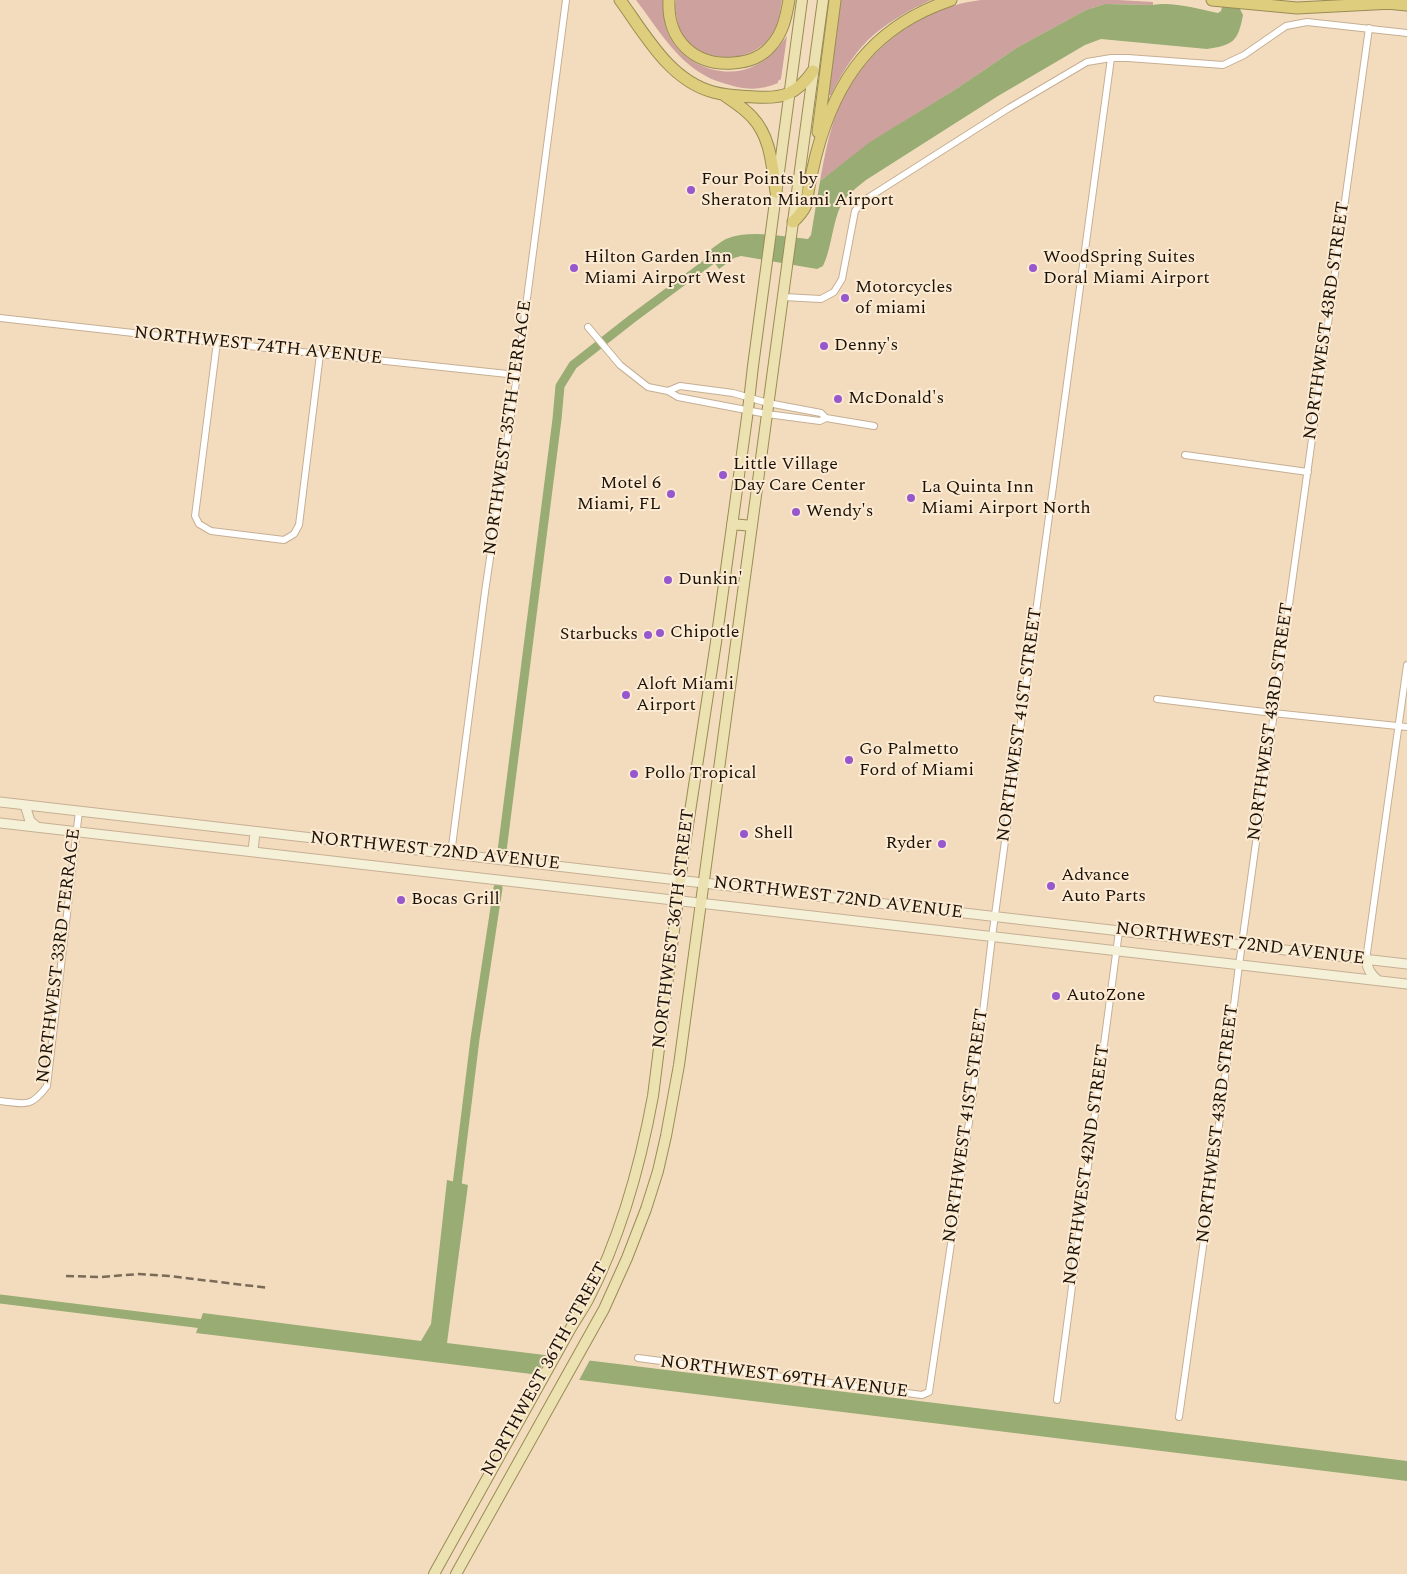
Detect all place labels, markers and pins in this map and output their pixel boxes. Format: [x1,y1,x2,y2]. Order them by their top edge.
place label: Four Points by Sheraton Miami Airport [701,169,894,212]
marker: Four Points by Sheraton Miami Airport [685,184,697,196]
place label: Hilton Garden Inn Miami Airport West [584,247,746,290]
place label: WoodSpring Suites Doral Miami Airport [1043,247,1210,290]
marker: Hilton Garden Inn Miami Airport West [568,262,580,274]
marker: WoodSpring Suites Doral Miami Airport [1027,262,1039,274]
place label: Motorcycles of miami [855,277,953,320]
marker: Motorcycles of miami [839,292,851,304]
place label: Denny's [834,335,898,357]
marker: Denny's [818,340,830,352]
place label: McDonald's [848,388,944,410]
marker: McDonald's [832,393,844,405]
place label: Little Village Day Care Center [733,454,866,496]
marker: Little Village Day Care Center [717,469,729,481]
place label: Motel 6 Miami, FL [577,473,661,516]
place label: La Quinta Inn Miami Airport North [921,477,1091,520]
marker: Motel 6 Miami, FL [665,488,677,500]
marker: La Quinta Inn Miami Airport North [905,492,917,504]
place label: Wendy's [806,501,873,523]
marker: Wendy's [790,506,802,518]
place label: Dunkin' [678,569,743,591]
marker: Dunkin' [662,574,674,586]
place label: Chipotle [670,622,739,644]
place label: Starbucks [560,624,638,646]
marker: Chipotle [654,627,666,639]
marker: Starbucks [642,629,654,641]
place label: Aloft Miami Airport [636,674,734,716]
marker: Aloft Miami Airport [620,689,632,701]
place label: Go Palmetto Ford of Miami [859,739,974,782]
marker: Go Palmetto Ford of Miami [843,754,855,766]
place label: Pollo Tropical [644,763,757,785]
marker: Pollo Tropical [628,768,640,780]
place label: Shell [754,823,793,845]
marker: Shell [738,828,750,840]
place label: Ryder [886,833,932,855]
marker: Ryder [936,838,948,850]
place label: Advance Auto Parts [1061,865,1146,908]
marker: Advance Auto Parts [1045,880,1057,892]
place label: Bocas Grill [411,889,500,911]
marker: Bocas Grill [395,894,407,906]
place label: AutoZone [1066,985,1146,1007]
marker: AutoZone [1050,990,1062,1002]

